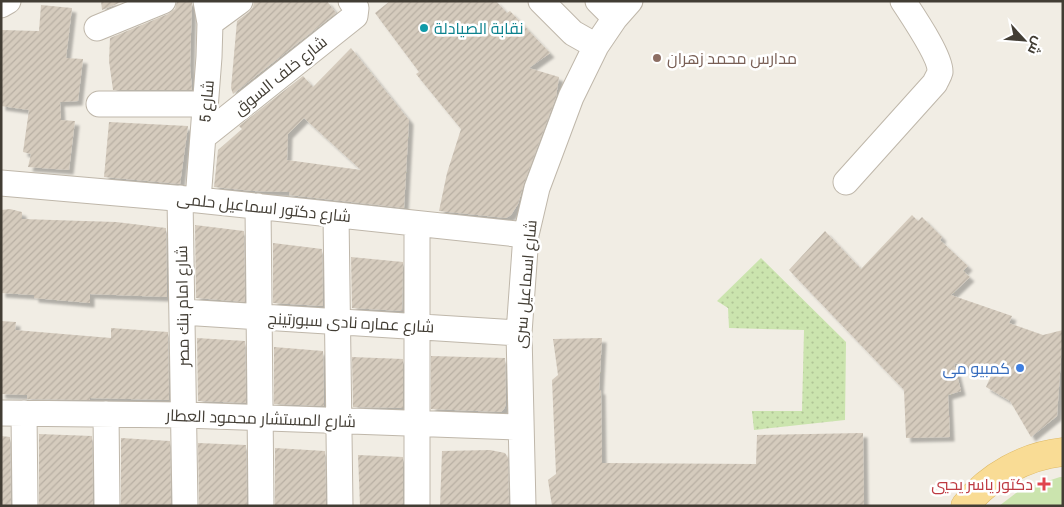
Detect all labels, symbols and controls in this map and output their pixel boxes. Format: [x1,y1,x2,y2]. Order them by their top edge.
north arrow [999,15,1049,65]
place label: نقابة الصيادلة [434,17,524,39]
marker: نقابة الصيادلة [418,22,430,34]
street label: شارع خلف السوق [229,30,332,120]
text: ش [1024,34,1048,58]
place label: مدارس محمد زهران [667,47,797,69]
marker: مدارس محمد زهران [651,52,663,64]
street label: شارع 5 [193,79,220,123]
street label: شارع دكتور اسماعيل حلمى [176,187,352,228]
street label: شارع اسماعيل سرى [508,219,543,349]
street label: شارع امام بنك مصر [170,245,195,368]
street label: شارع عماره نادى سبورتينج [267,307,435,338]
place label: كمبيو مى [942,357,1010,379]
marker: كمبيو مى [1014,362,1026,374]
street label: شارع المستشار محمود العطار [165,404,356,433]
place label: دكتور ياسر يحيي [931,473,1033,495]
marker: دكتور ياسر يحيي [1037,477,1051,491]

